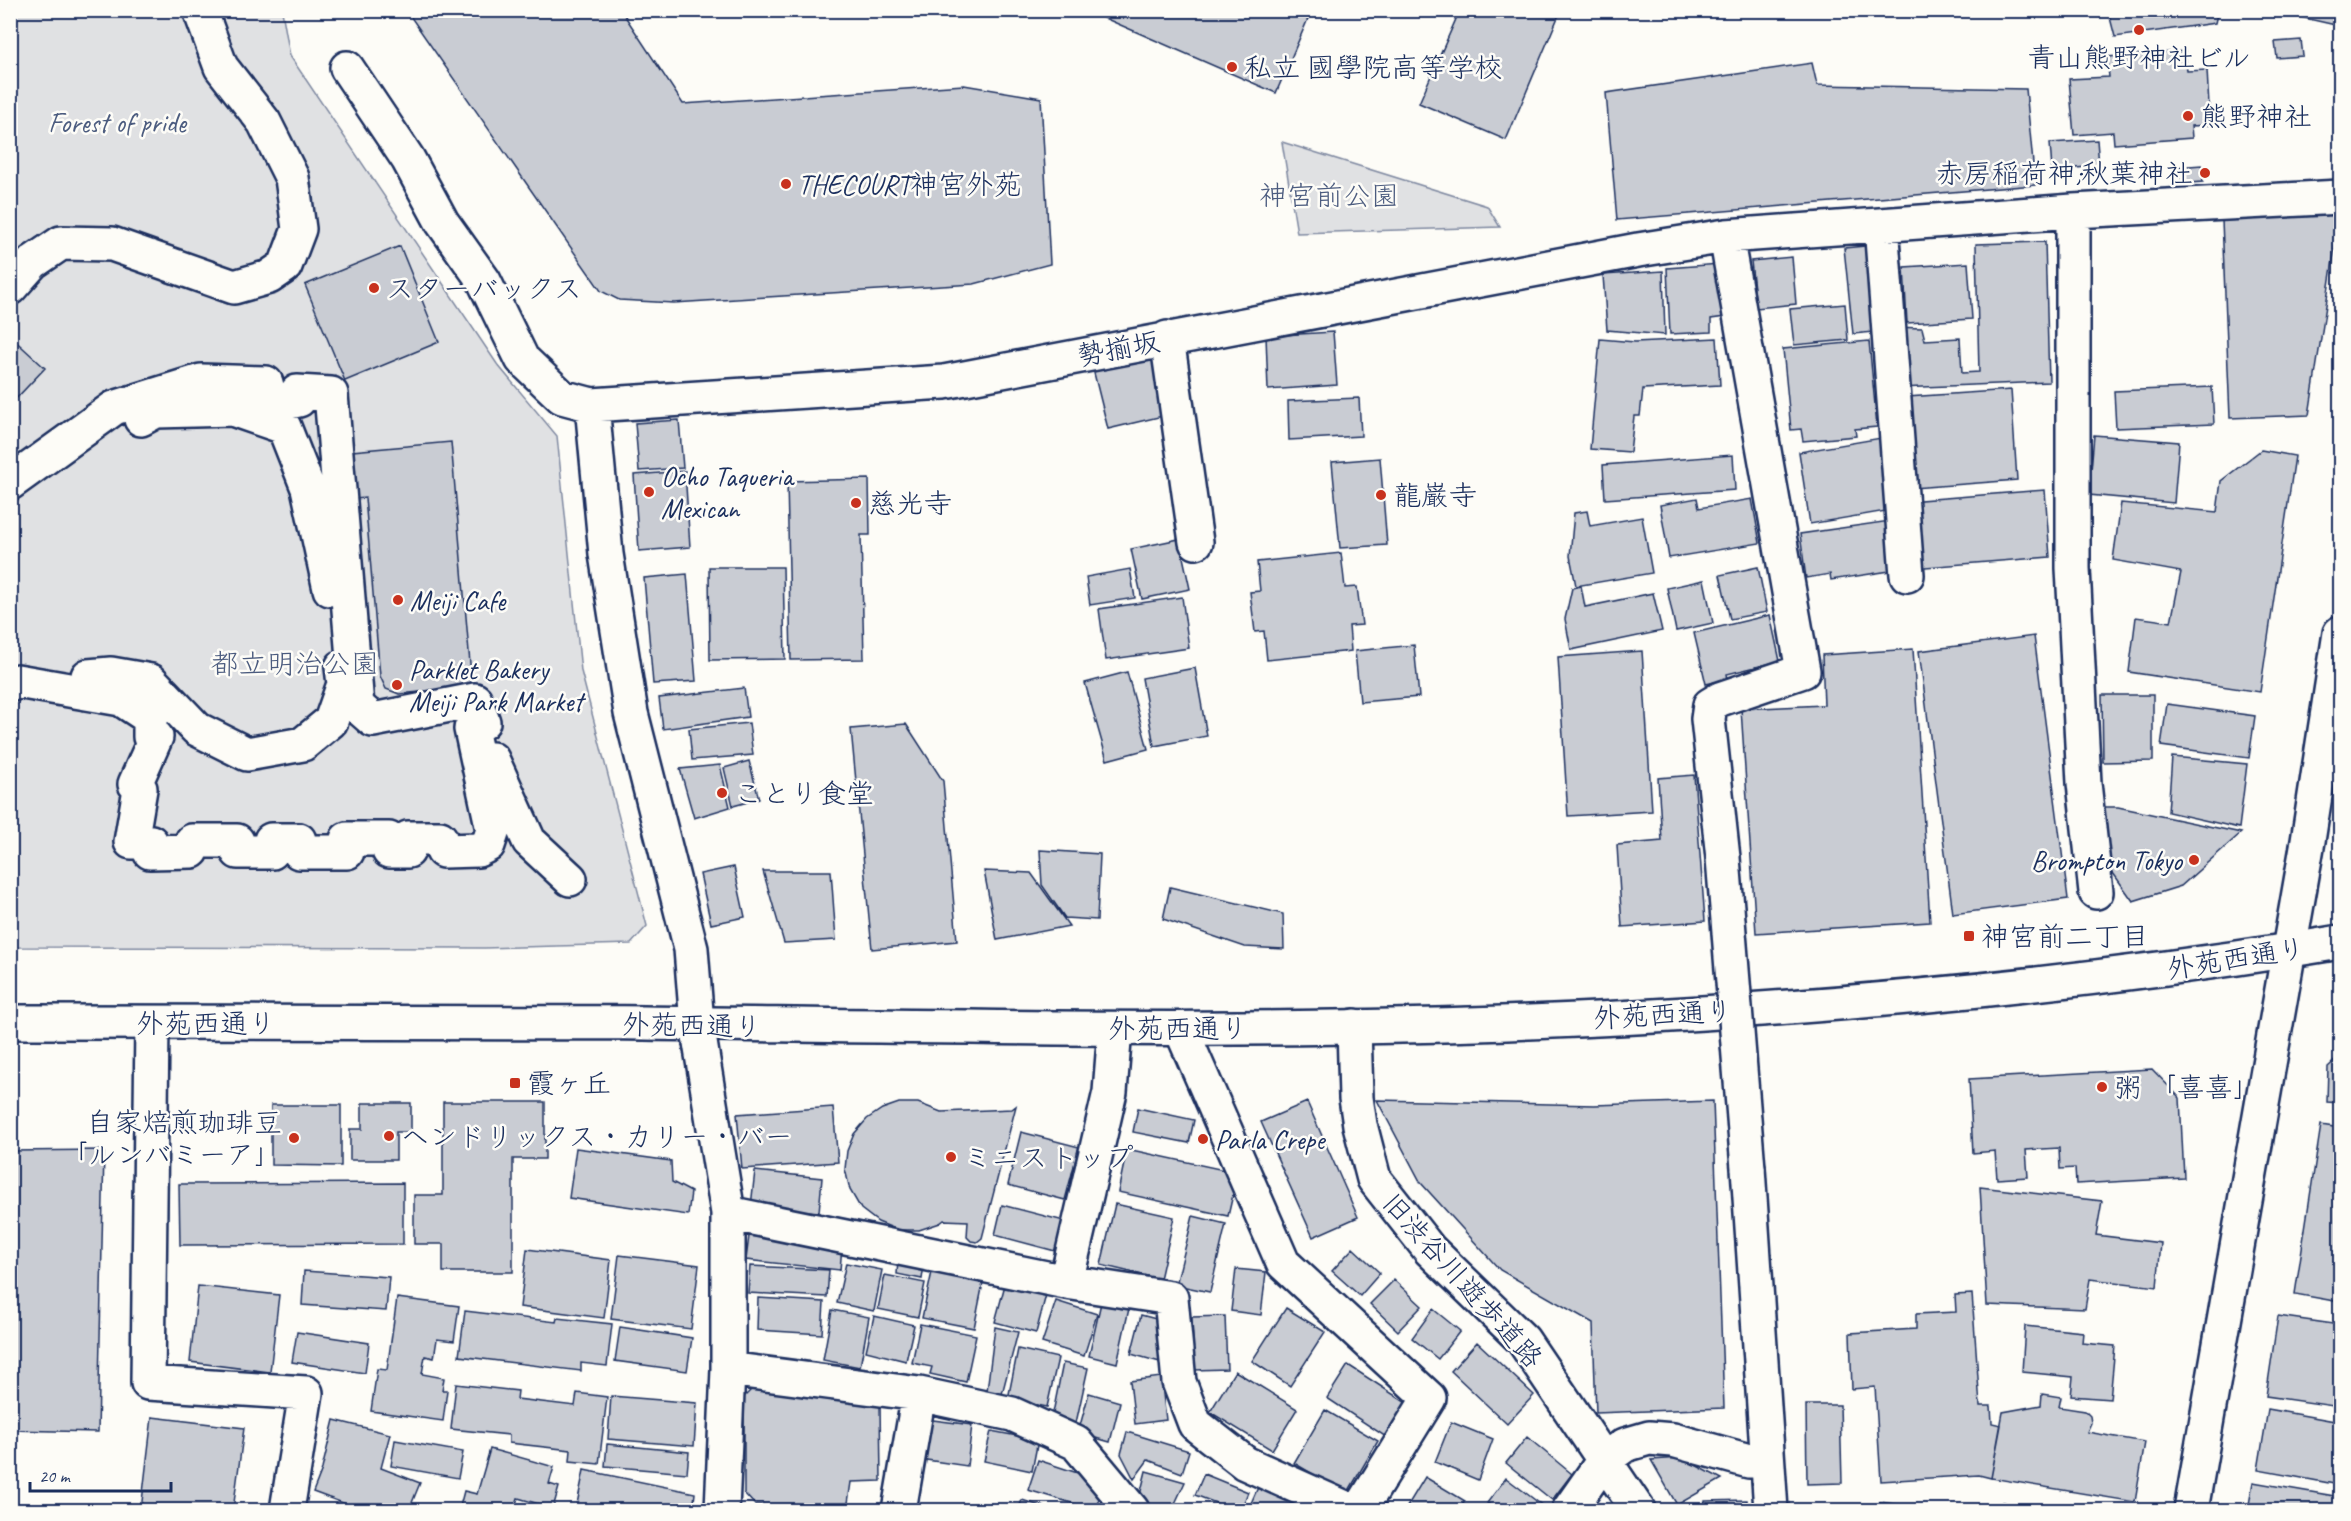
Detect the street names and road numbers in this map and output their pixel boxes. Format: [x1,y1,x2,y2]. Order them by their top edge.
street label: 勢揃坂 [1074,323,1163,374]
street label: 外苑西通り [2164,930,2308,987]
street label: 外苑西通り [1592,993,1734,1036]
street label: 外苑西通り [136,1006,276,1041]
street label: 外苑西通り [622,1007,762,1044]
street label: 外苑西通り [1108,1011,1248,1046]
street label: 旧渋谷川遊歩道路 [1375,1185,1551,1375]

